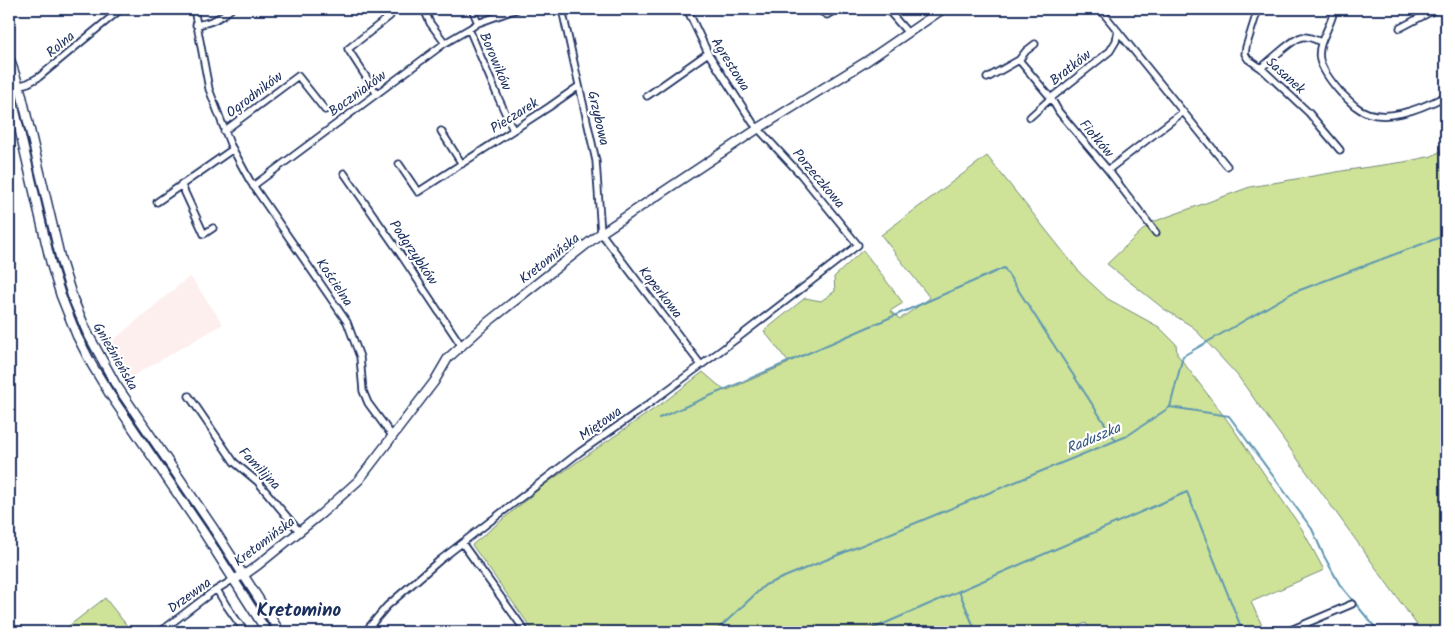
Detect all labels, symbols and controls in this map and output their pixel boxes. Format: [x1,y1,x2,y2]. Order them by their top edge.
street label: Rolna [41,26,80,63]
street label: Borowików [473,29,517,94]
street label: Agrestowa [705,33,755,96]
street label: Bratków [1045,44,1097,91]
street label: Sasanek [1261,52,1310,100]
street label: Boczniaków [324,65,392,122]
street label: Ogrodników [222,66,288,124]
street label: Grzybowa [581,89,615,148]
street label: Pieczarek [486,92,543,139]
street label: Fiołków [1074,115,1119,163]
street label: Porzeczkowa [787,144,850,213]
street label: Podgrzybków [383,215,443,290]
street label: Kretomińska [514,228,585,290]
street label: Kościelna [310,254,358,311]
street label: Koperkowa [633,262,688,323]
street label: Gnieźnieńska [87,318,143,395]
street label: Miętowa [574,401,627,447]
water label: Raduszka [1062,416,1125,461]
street label: Familijna [233,442,286,495]
street label: Kretomińska [229,511,300,572]
street label: Drzewna [163,572,216,619]
district label: Kretomino [257,596,342,626]

